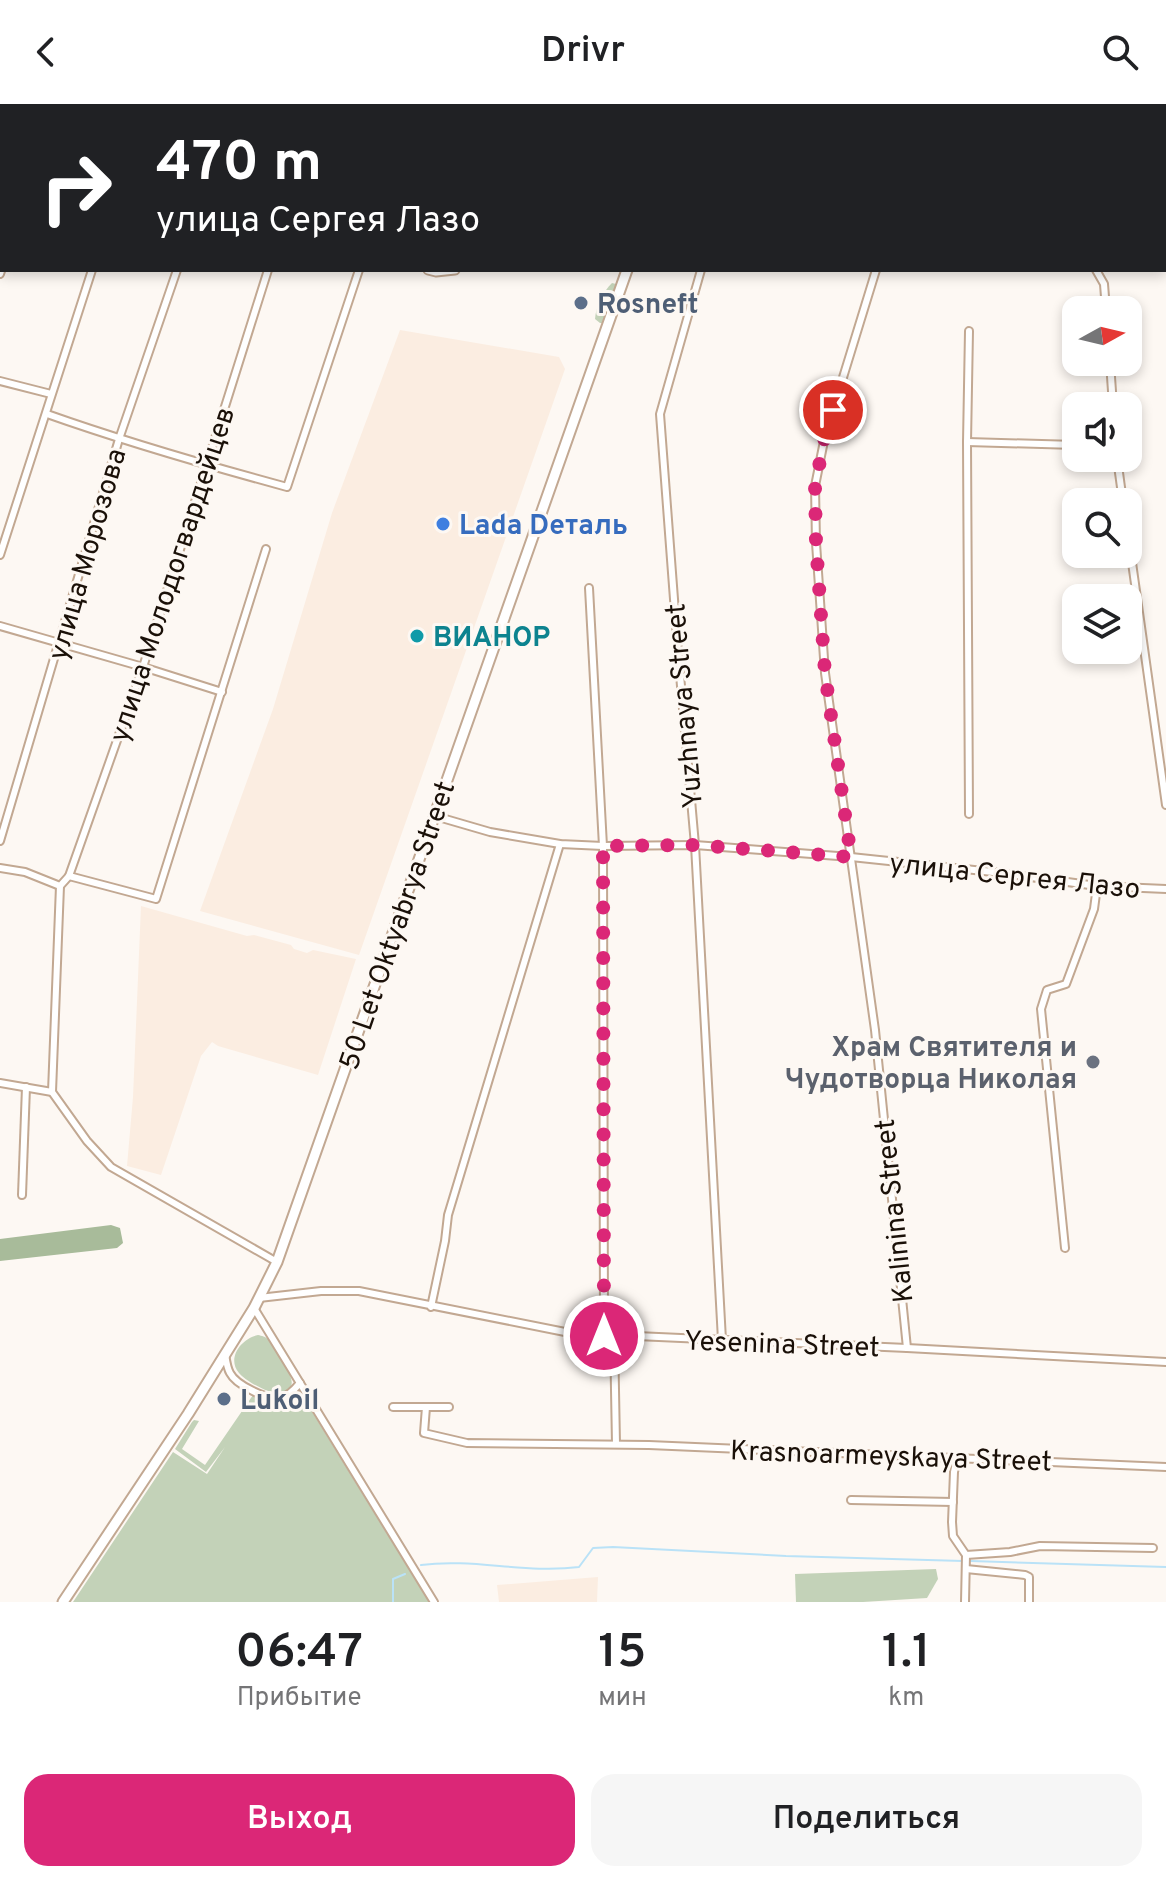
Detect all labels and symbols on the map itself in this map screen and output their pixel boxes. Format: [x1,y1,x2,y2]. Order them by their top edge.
place label: Rosneft [597,288,699,324]
marker: Rosneft [572,294,590,312]
north arrow [1062,296,1142,376]
pin [799,376,867,444]
street label: улица Молодогвардейцев [103,403,245,747]
street label: улица Морозова [41,445,136,665]
place label: Lada Dеталь [459,509,628,545]
marker: Lada Dеталь [434,515,452,533]
street label: Yuzhnaya Street [659,602,713,810]
place label: ВИАНОР [433,621,550,657]
marker: ВИАНОР [408,627,426,645]
street label: 50 Let Oktyabrya Street [332,777,465,1075]
street label: улица Сергея Лазо [887,847,1142,909]
place label: Храм Святителя и Чудотворца Николая [784,1031,1077,1099]
marker: Храм Святителя и Чудотворца Николая [1084,1053,1102,1071]
street label: Kalinina Street [868,1117,924,1304]
position arrow [562,1294,646,1378]
street label: Yesenina Street [684,1325,880,1367]
place label: Lukoil [240,1384,319,1420]
marker: Lukoil [215,1390,233,1408]
street label: Krasnoarmeyskaya Street [729,1434,1053,1482]

